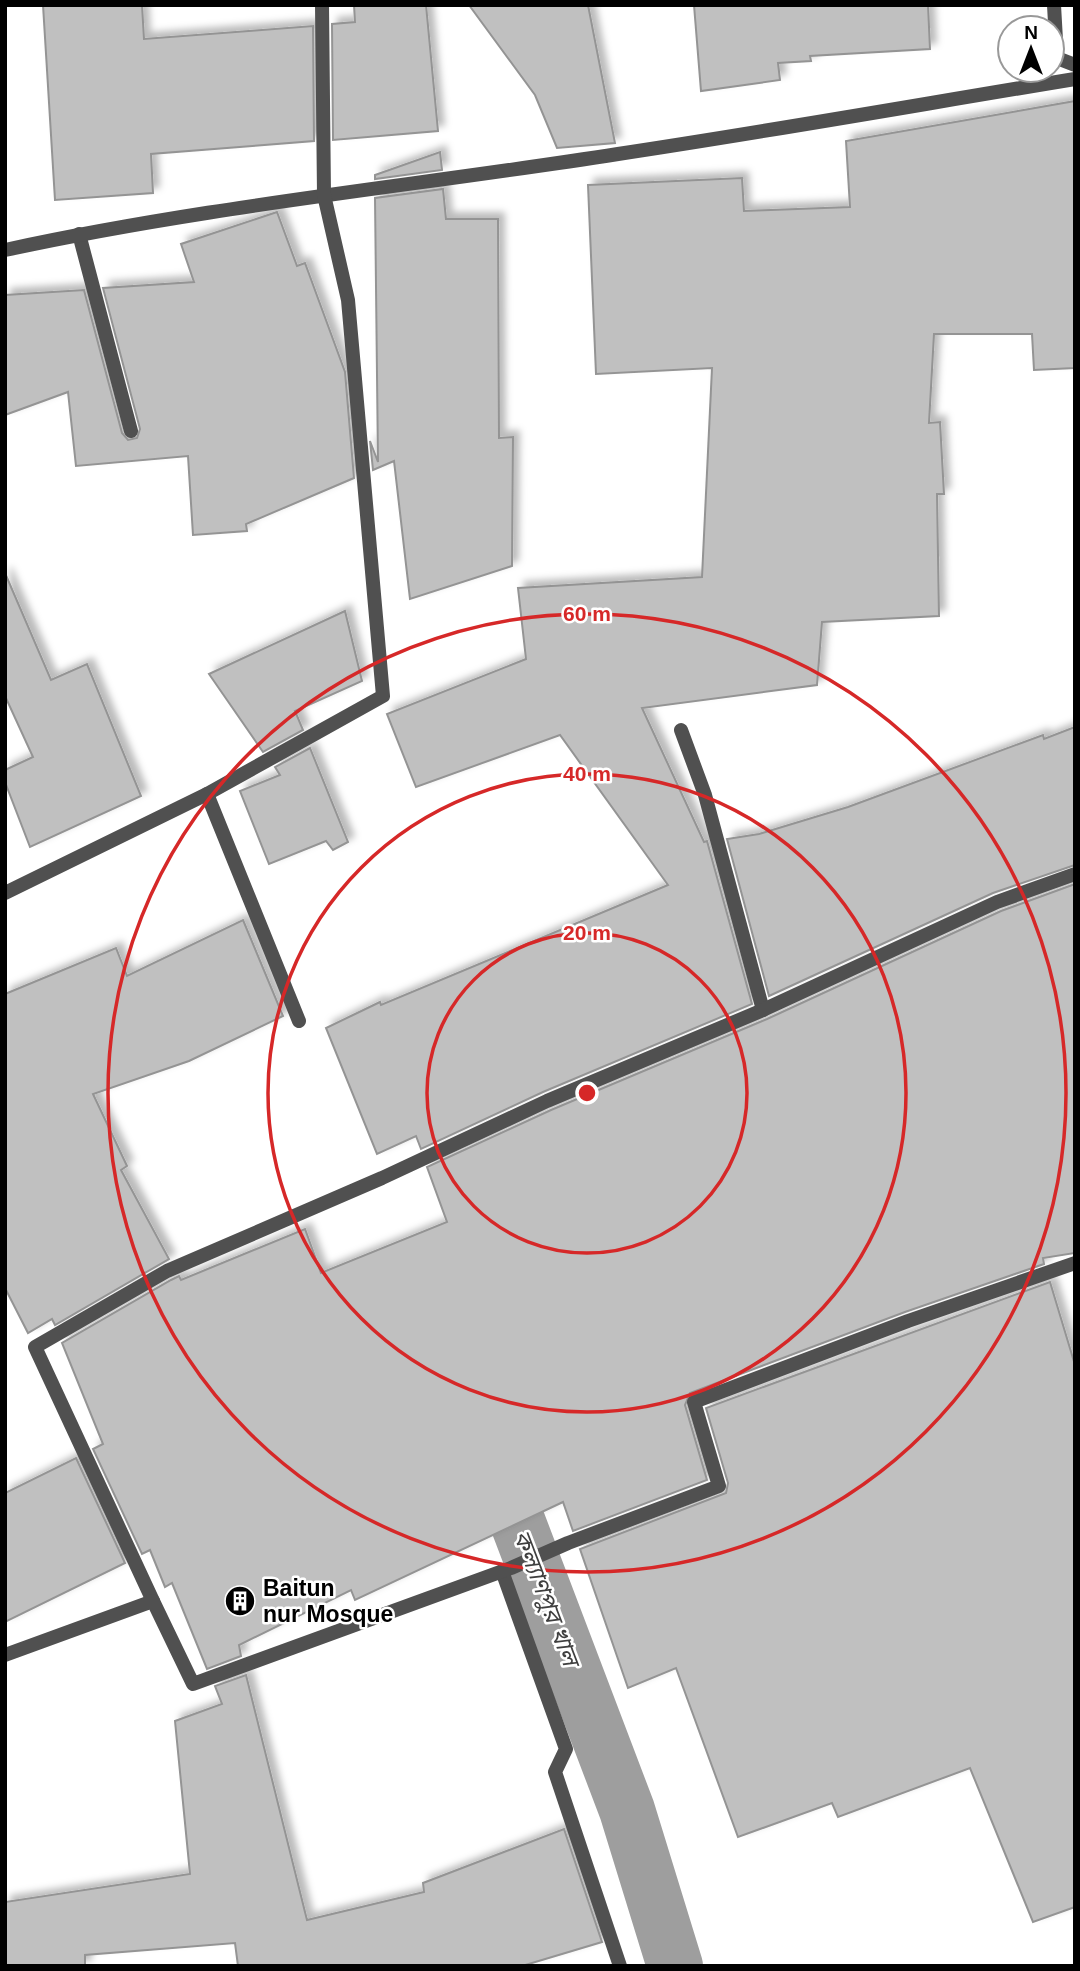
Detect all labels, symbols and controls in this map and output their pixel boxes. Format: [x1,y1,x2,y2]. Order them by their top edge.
north arrow [996,14,1066,84]
text: N [1024,22,1038,43]
text: 60 m [563,602,611,625]
text: 40 m [563,762,611,785]
text: 20 m [563,921,611,944]
centre of rings [575,1081,599,1105]
water label: কল্যাণপুর খাল [507,1526,586,1674]
place label: Baitun nur Mosque [263,1575,393,1627]
building icon: Baitun nur Mosque [223,1584,257,1618]

